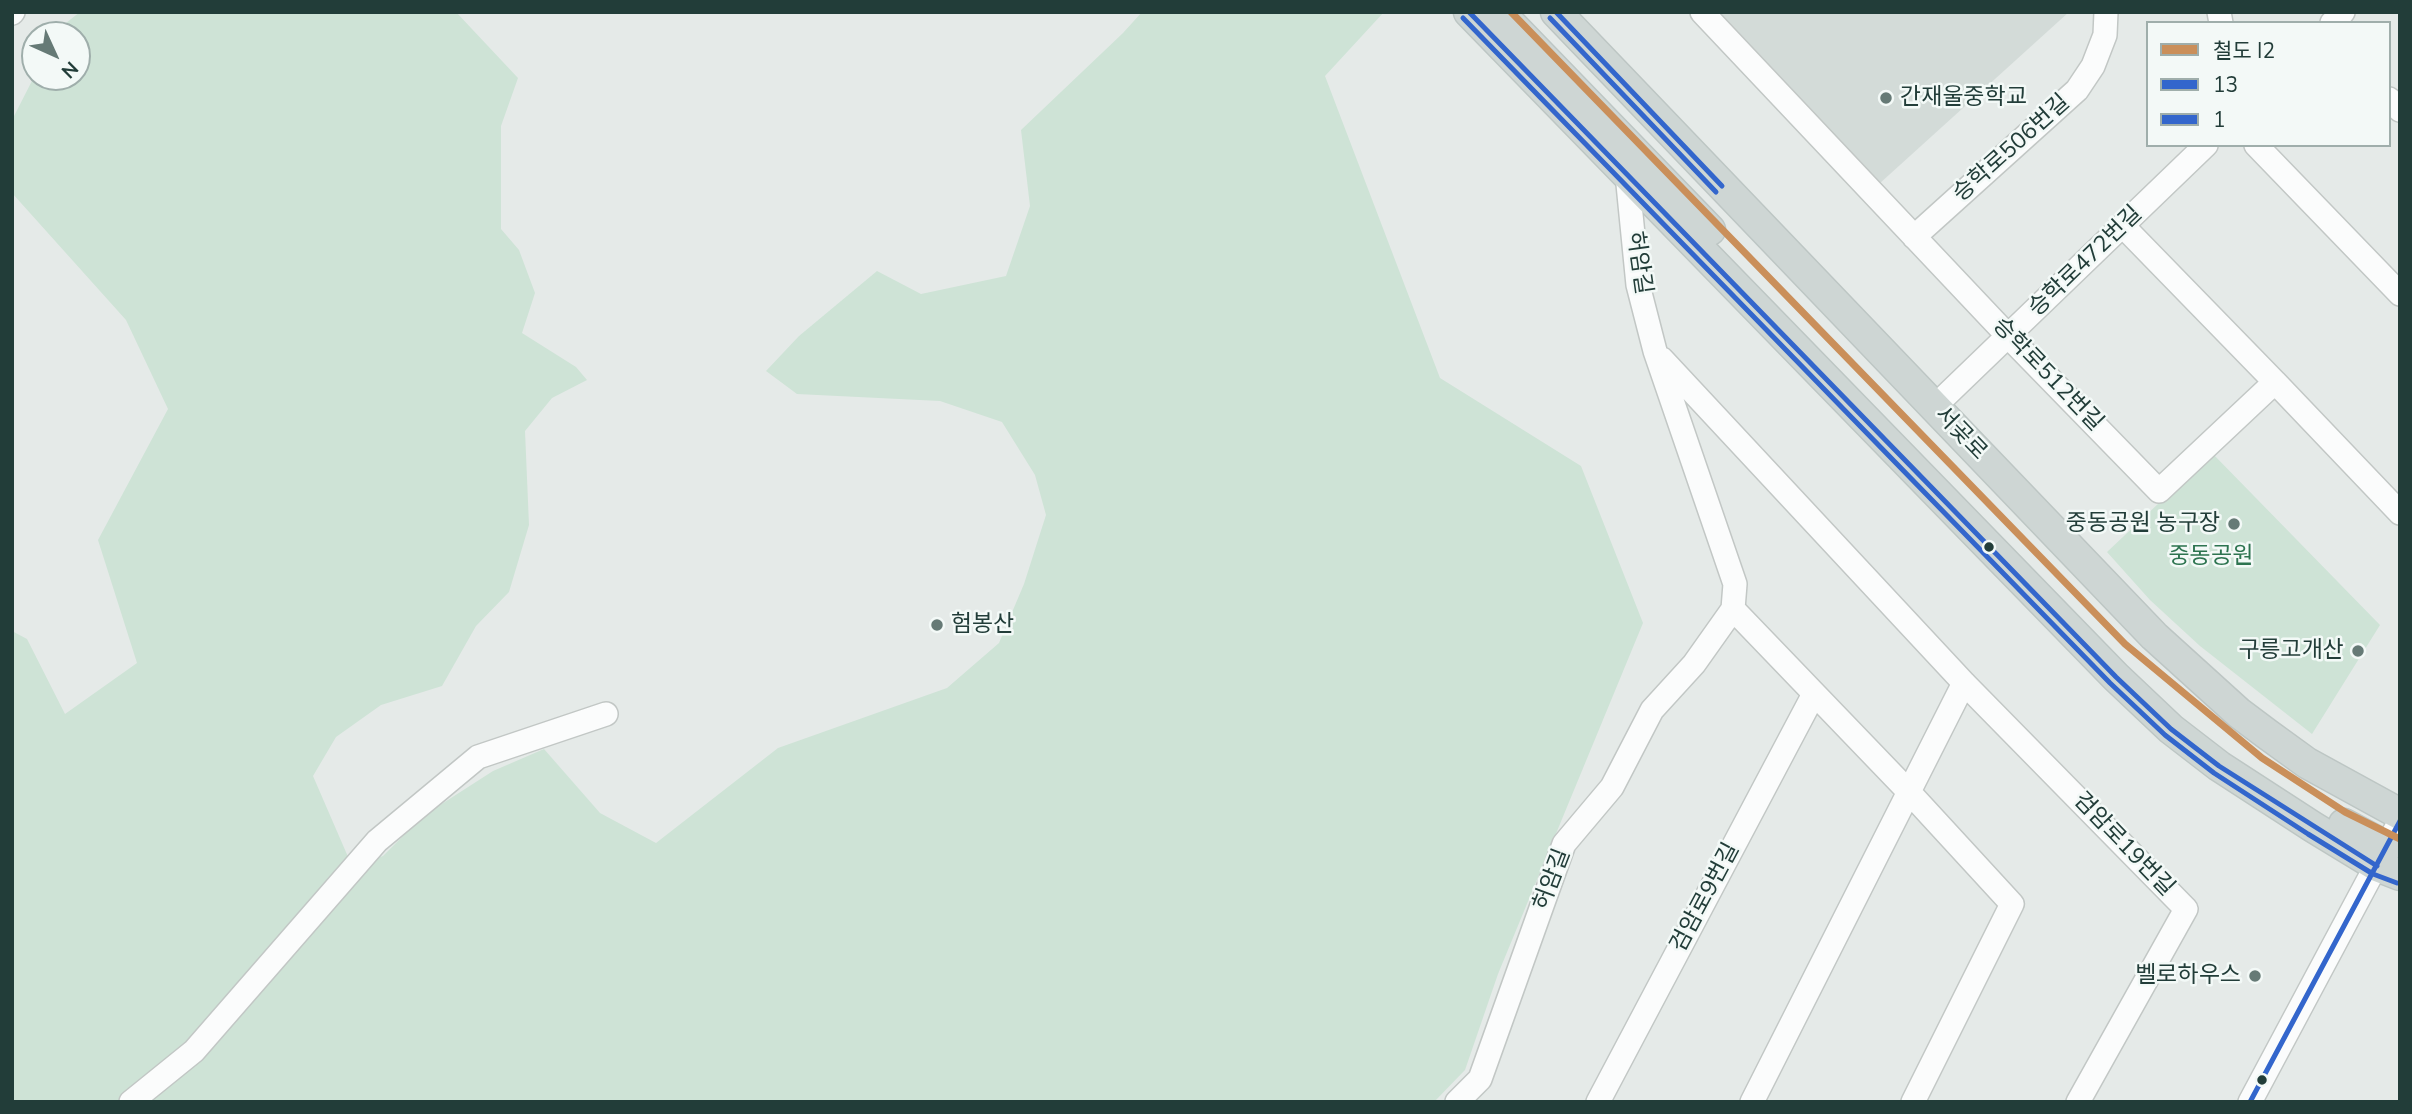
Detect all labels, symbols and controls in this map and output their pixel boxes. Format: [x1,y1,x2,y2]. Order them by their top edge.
north arrow [21,21,91,91]
legend [2146,21,2391,147]
text: 철도 I2 [2213,37,2275,65]
text: N [55,55,84,84]
text: 13 [2213,71,2238,99]
place label: 간재울중학교 [1900,84,2027,112]
street label: 승학로506번길 [1948,89,2076,209]
marker: 간재울중학교 [1878,90,1894,106]
text: 1 [2213,106,2226,134]
street label: 승학로472번길 [2023,201,2149,323]
street label: 허암길 [1620,230,1656,296]
street label: 승학로512번길 [1986,312,2108,438]
street label: 서곶로 [1928,402,1992,466]
place label: 중동공원 농구장 [2066,510,2220,538]
marker: 중동공원 농구장 [2226,516,2242,532]
unlabelled marker [1982,540,1996,554]
park label: 중동공원 [2169,543,2253,571]
place label: 험봉산 [951,611,1014,639]
marker: 험봉산 [929,617,945,633]
place label: 구릉고개산 [2238,637,2344,665]
marker: 구릉고개산 [2350,643,2366,659]
street label: 검암로19번길 [2067,787,2179,903]
street label: 검암로9번길 [1666,839,1746,957]
street label: 허암길 [1529,845,1577,915]
place label: 벨로하우스 [2135,962,2241,990]
marker: 벨로하우스 [2247,968,2263,984]
unlabelled marker [2255,1073,2269,1087]

